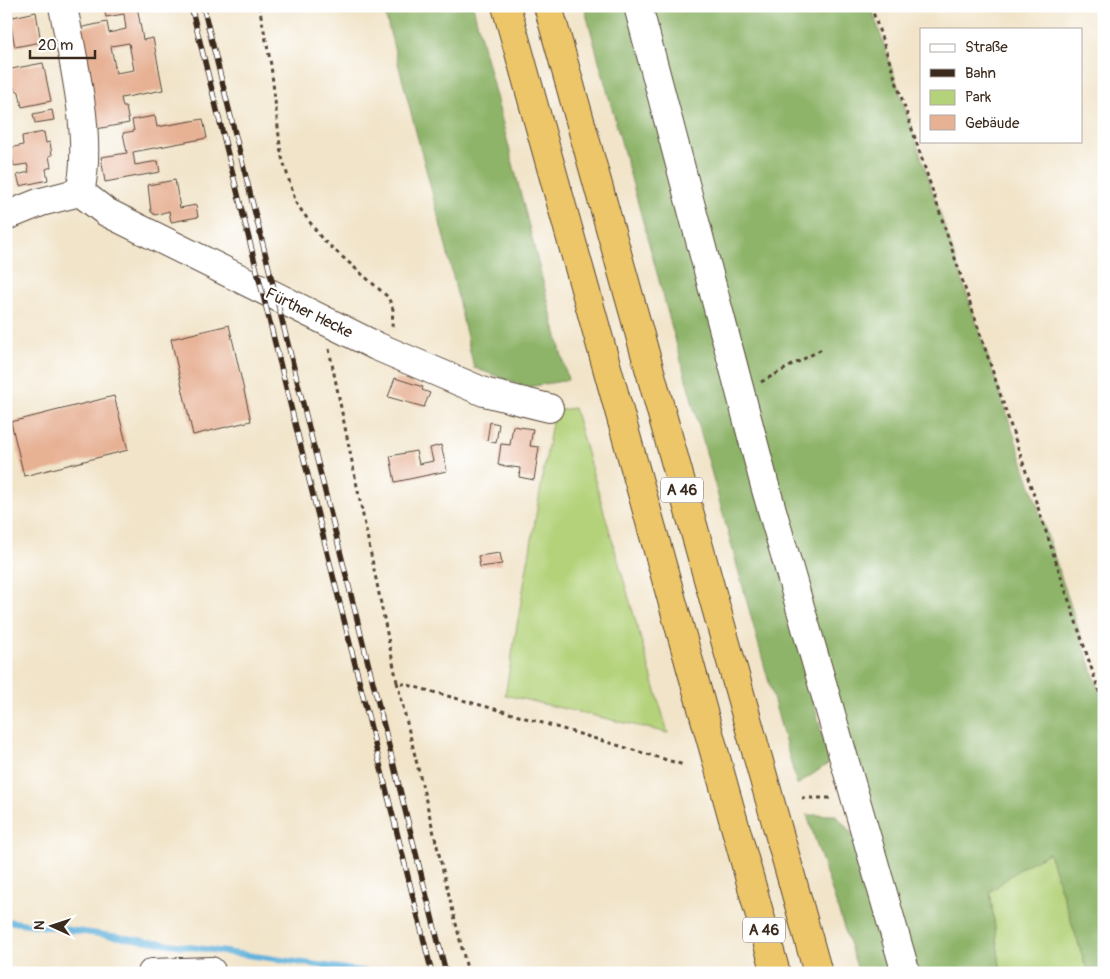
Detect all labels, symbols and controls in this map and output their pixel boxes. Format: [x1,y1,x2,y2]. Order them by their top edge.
scale bar [30,28,95,60]
legend [920,28,1082,142]
text: 20 m [38,36,73,55]
text: Straße [965,38,1008,57]
text: Bahn [965,64,996,83]
text: Park [965,88,992,107]
text: Gebäude [965,114,1020,133]
street label: Fürther Hecke [262,283,356,343]
road number: A 46 [661,478,703,502]
north arrow [28,902,78,952]
road number: A 46 [743,918,785,942]
text: N [31,920,48,931]

